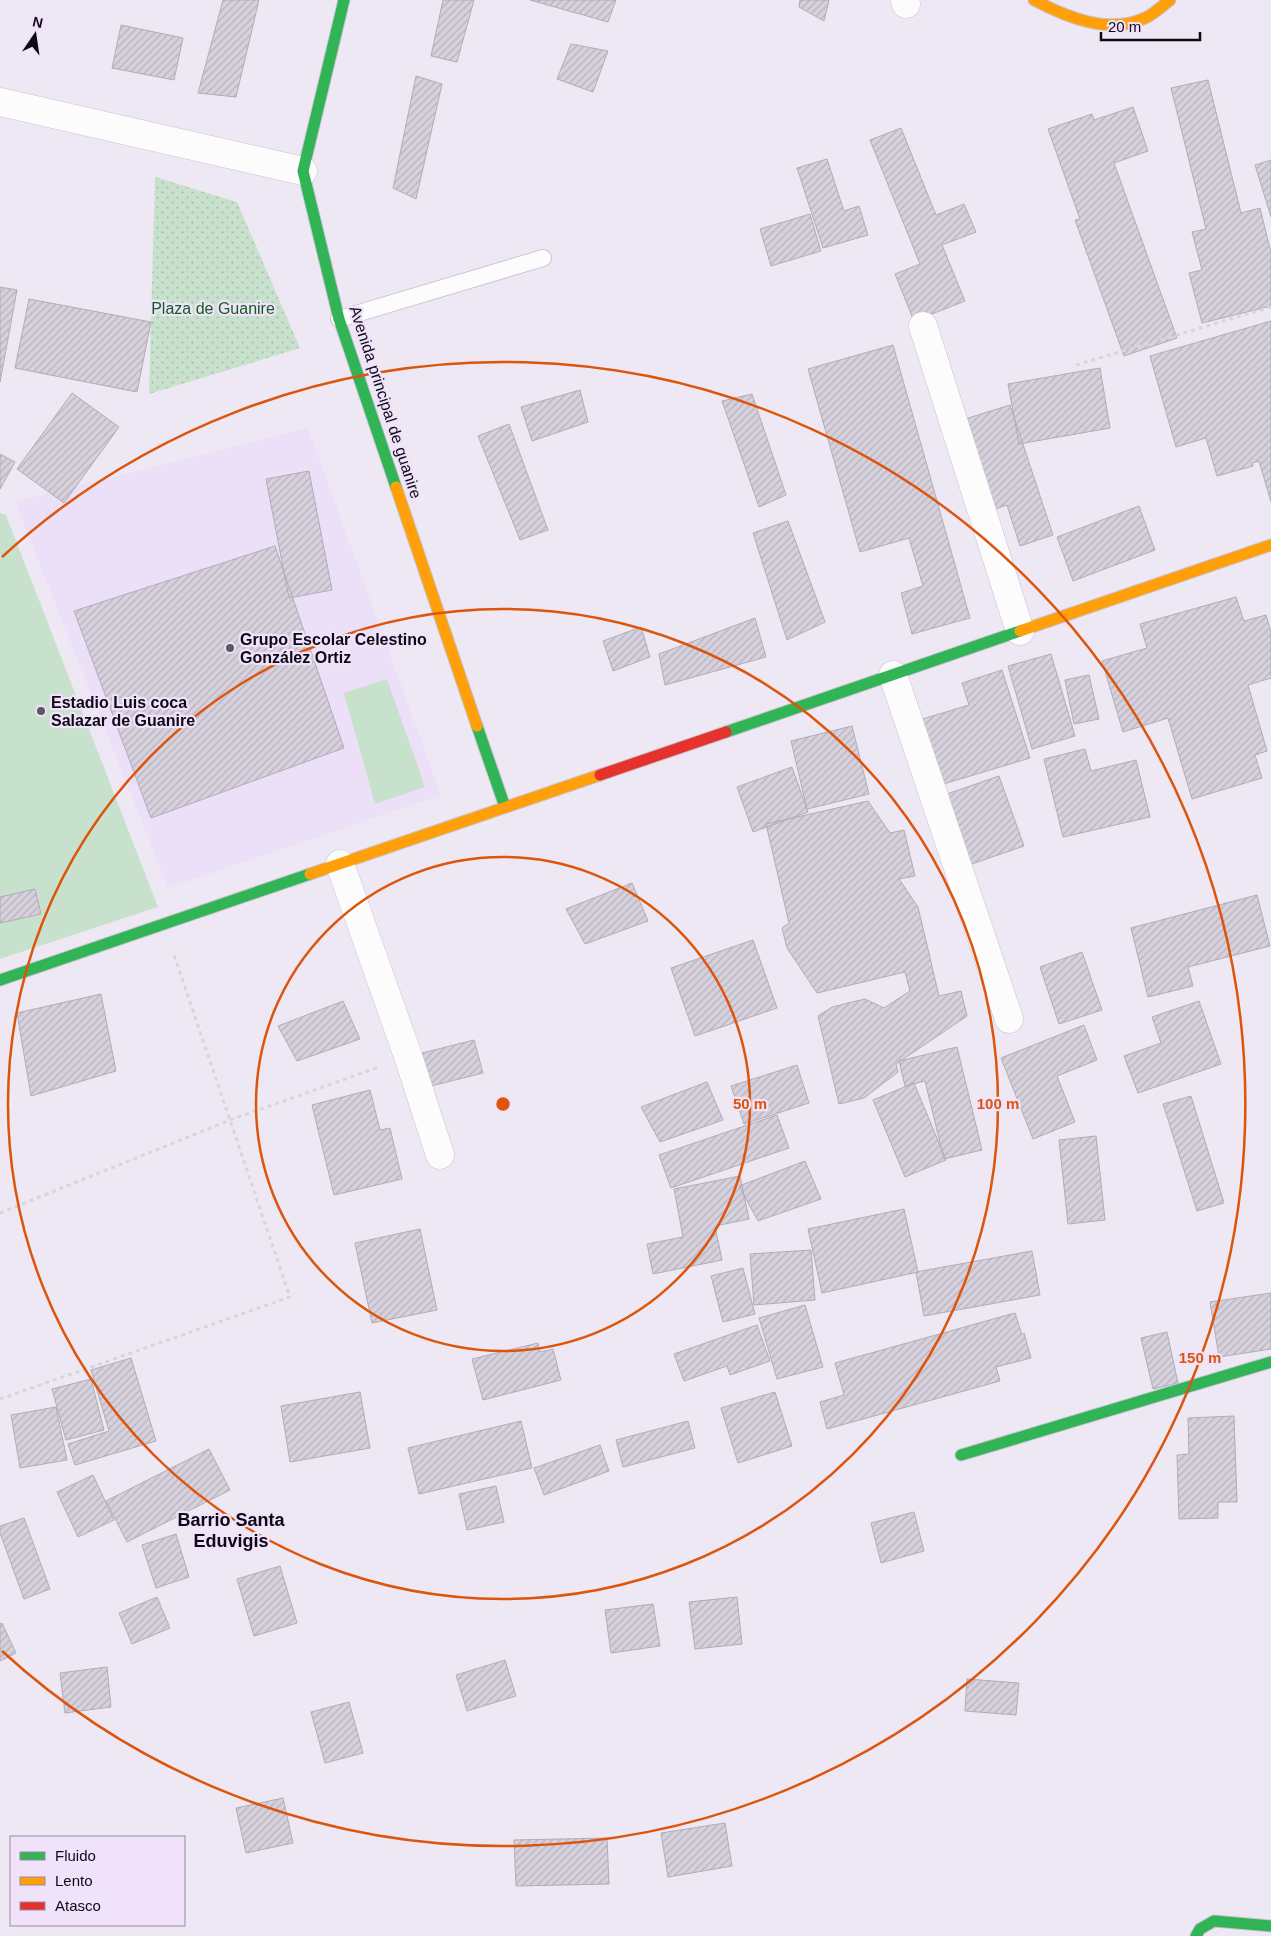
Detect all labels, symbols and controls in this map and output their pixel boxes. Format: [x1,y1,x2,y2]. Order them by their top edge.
north arrow [10,10,60,60]
scale bar [1101,10,1200,42]
text: N [31,13,45,31]
text: 20 m [1108,18,1141,35]
park label: Plaza de Guanire [151,300,275,317]
street label: Avenida principal de guanire [346,304,425,501]
place label: Grupo Escolar Celestino González Ortiz [240,631,427,666]
marker: Grupo Escolar Celestino González Ortiz [224,642,236,654]
place label: Estadio Luis coca Salazar de Guanire [51,694,195,729]
marker: Estadio Luis coca Salazar de Guanire [35,705,47,717]
centre of rings [494,1095,512,1113]
text: 50 m [733,1095,767,1112]
text: 100 m [977,1095,1019,1112]
text: 150 m [1179,1349,1221,1366]
district label: Barrio Santa Eduvigis [177,1510,285,1551]
legend [10,1836,185,1926]
text: Fluido [55,1847,96,1864]
text: Lento [55,1872,93,1889]
text: Atasco [55,1897,101,1914]

